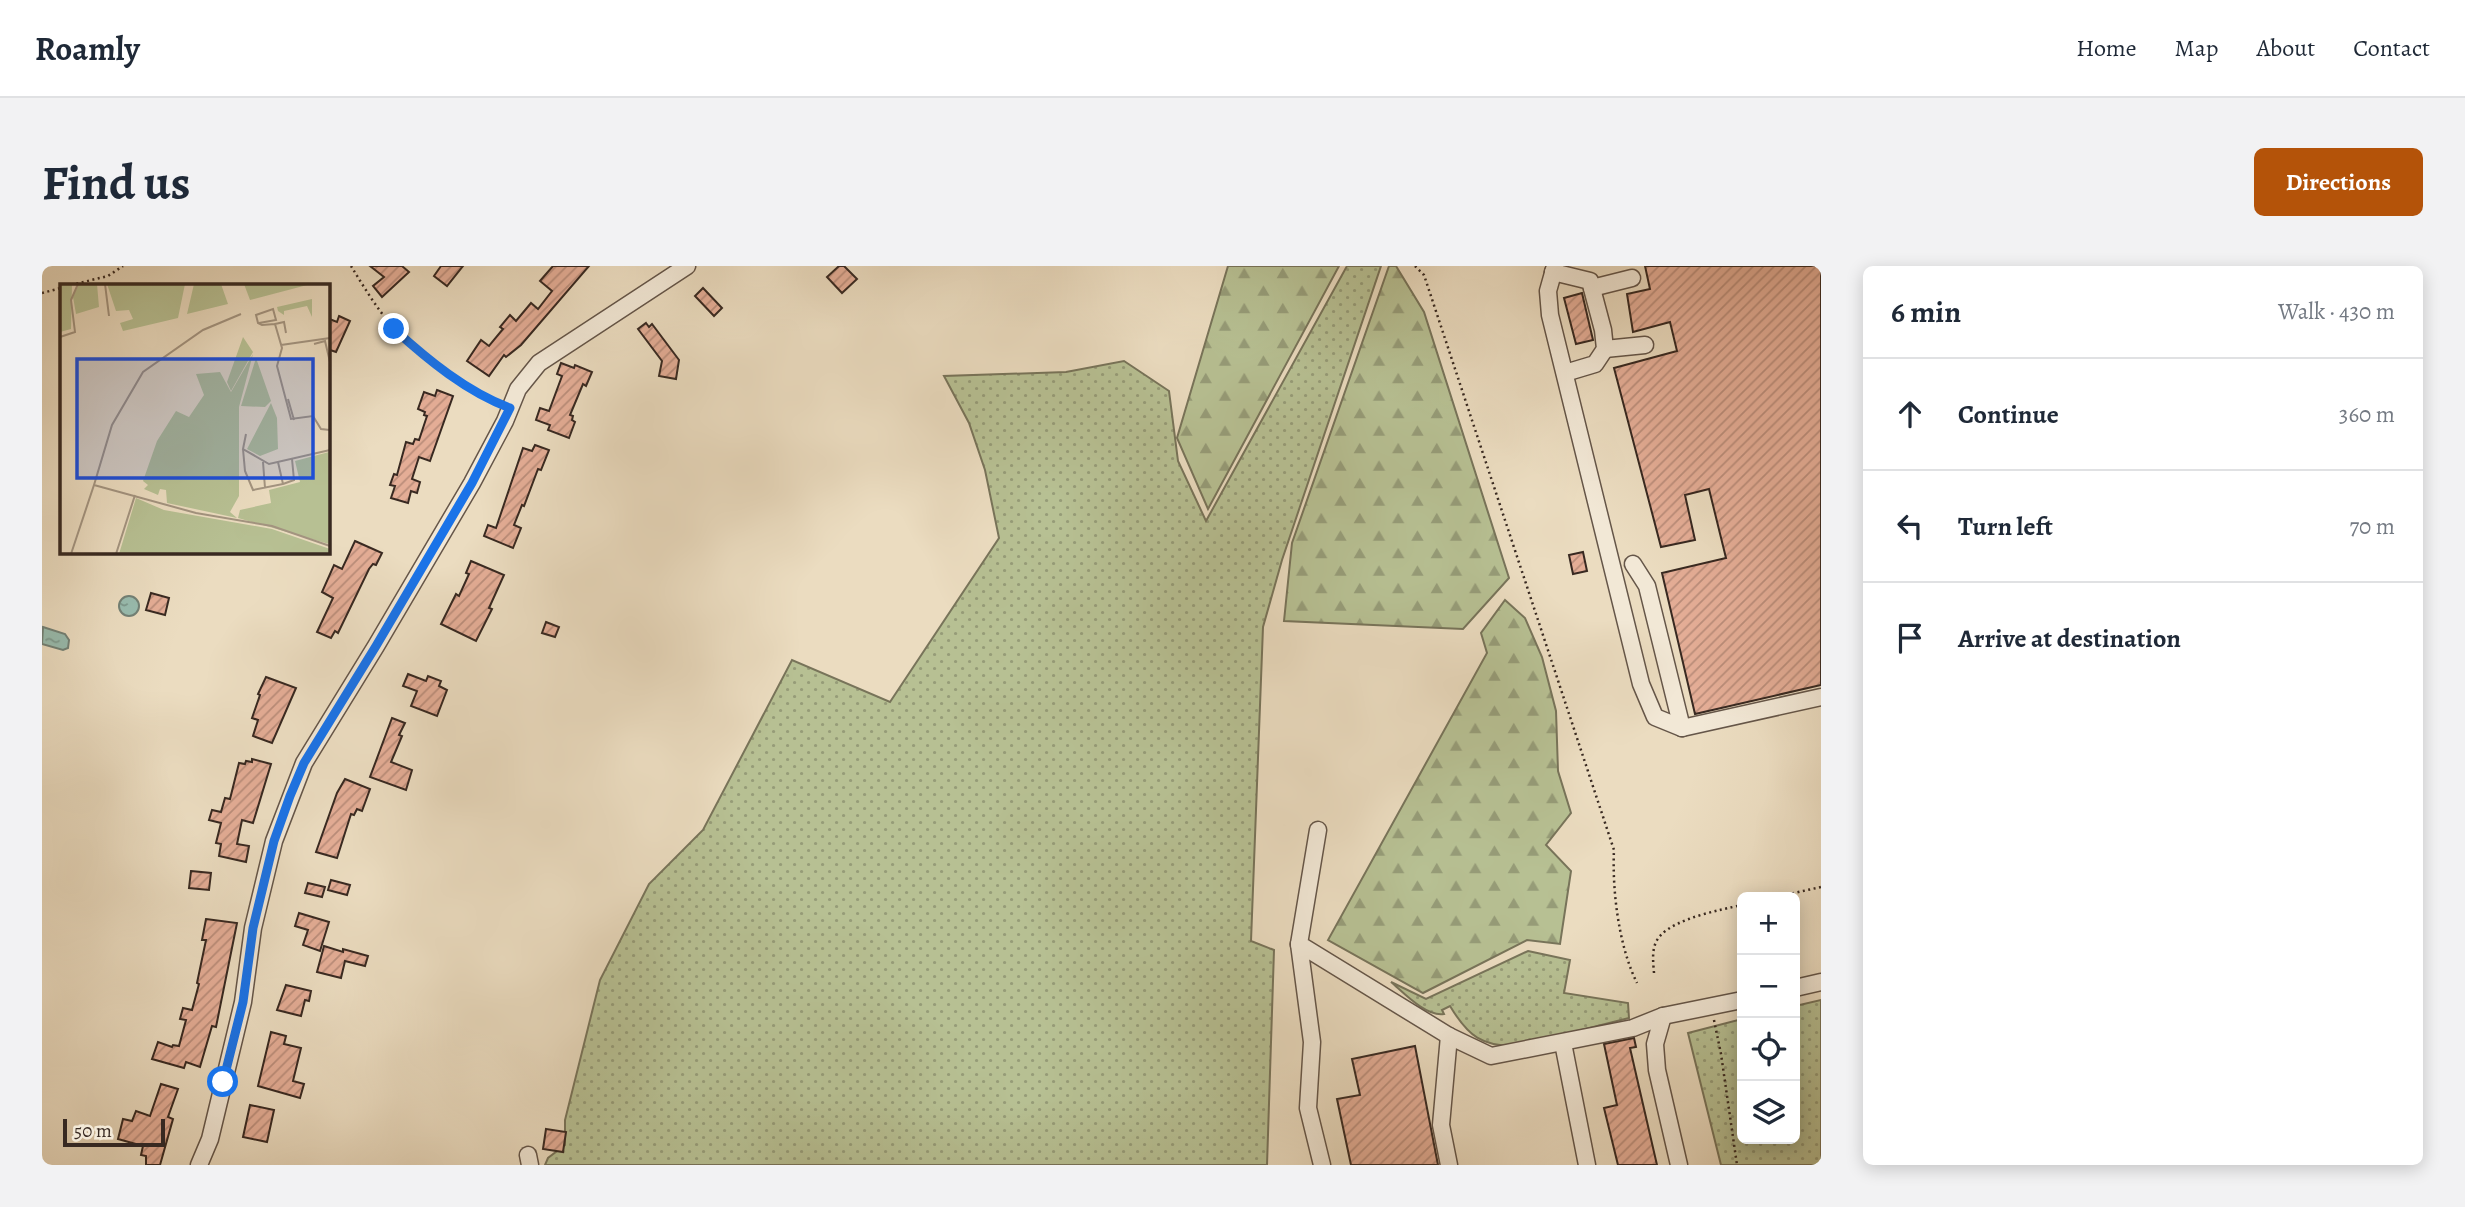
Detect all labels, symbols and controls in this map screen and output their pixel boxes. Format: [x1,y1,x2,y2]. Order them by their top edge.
text: Roamly [35,26,140,71]
text: Home [2076,32,2137,64]
text: Map [2175,32,2219,64]
text: About [2257,32,2315,64]
text: Contact [2353,32,2430,64]
button: Directions [2254,148,2423,216]
text: Find us [42,149,190,216]
inset map [60,284,329,553]
text: 6 min [1891,292,1961,332]
text: Walk · 430 m [2278,296,2395,327]
route end [378,313,409,344]
icon: ahead [1891,395,1929,433]
text: Continue [1958,397,2059,432]
text: 360 m [2339,399,2395,430]
icon: left [1891,507,1929,545]
text: Turn left [1958,509,2053,544]
text: 70 m [2349,511,2395,542]
icon: arrive [1891,619,1929,657]
text: Arrive at destination [1958,621,2181,656]
map controls [1737,892,1800,1144]
button: + [1737,892,1800,955]
button: − [1737,955,1800,1018]
button: locate [1737,1018,1800,1081]
route start [207,1066,238,1097]
button: layers [1737,1081,1800,1144]
scale bar [63,1116,164,1148]
text: 50 m [74,1118,112,1144]

